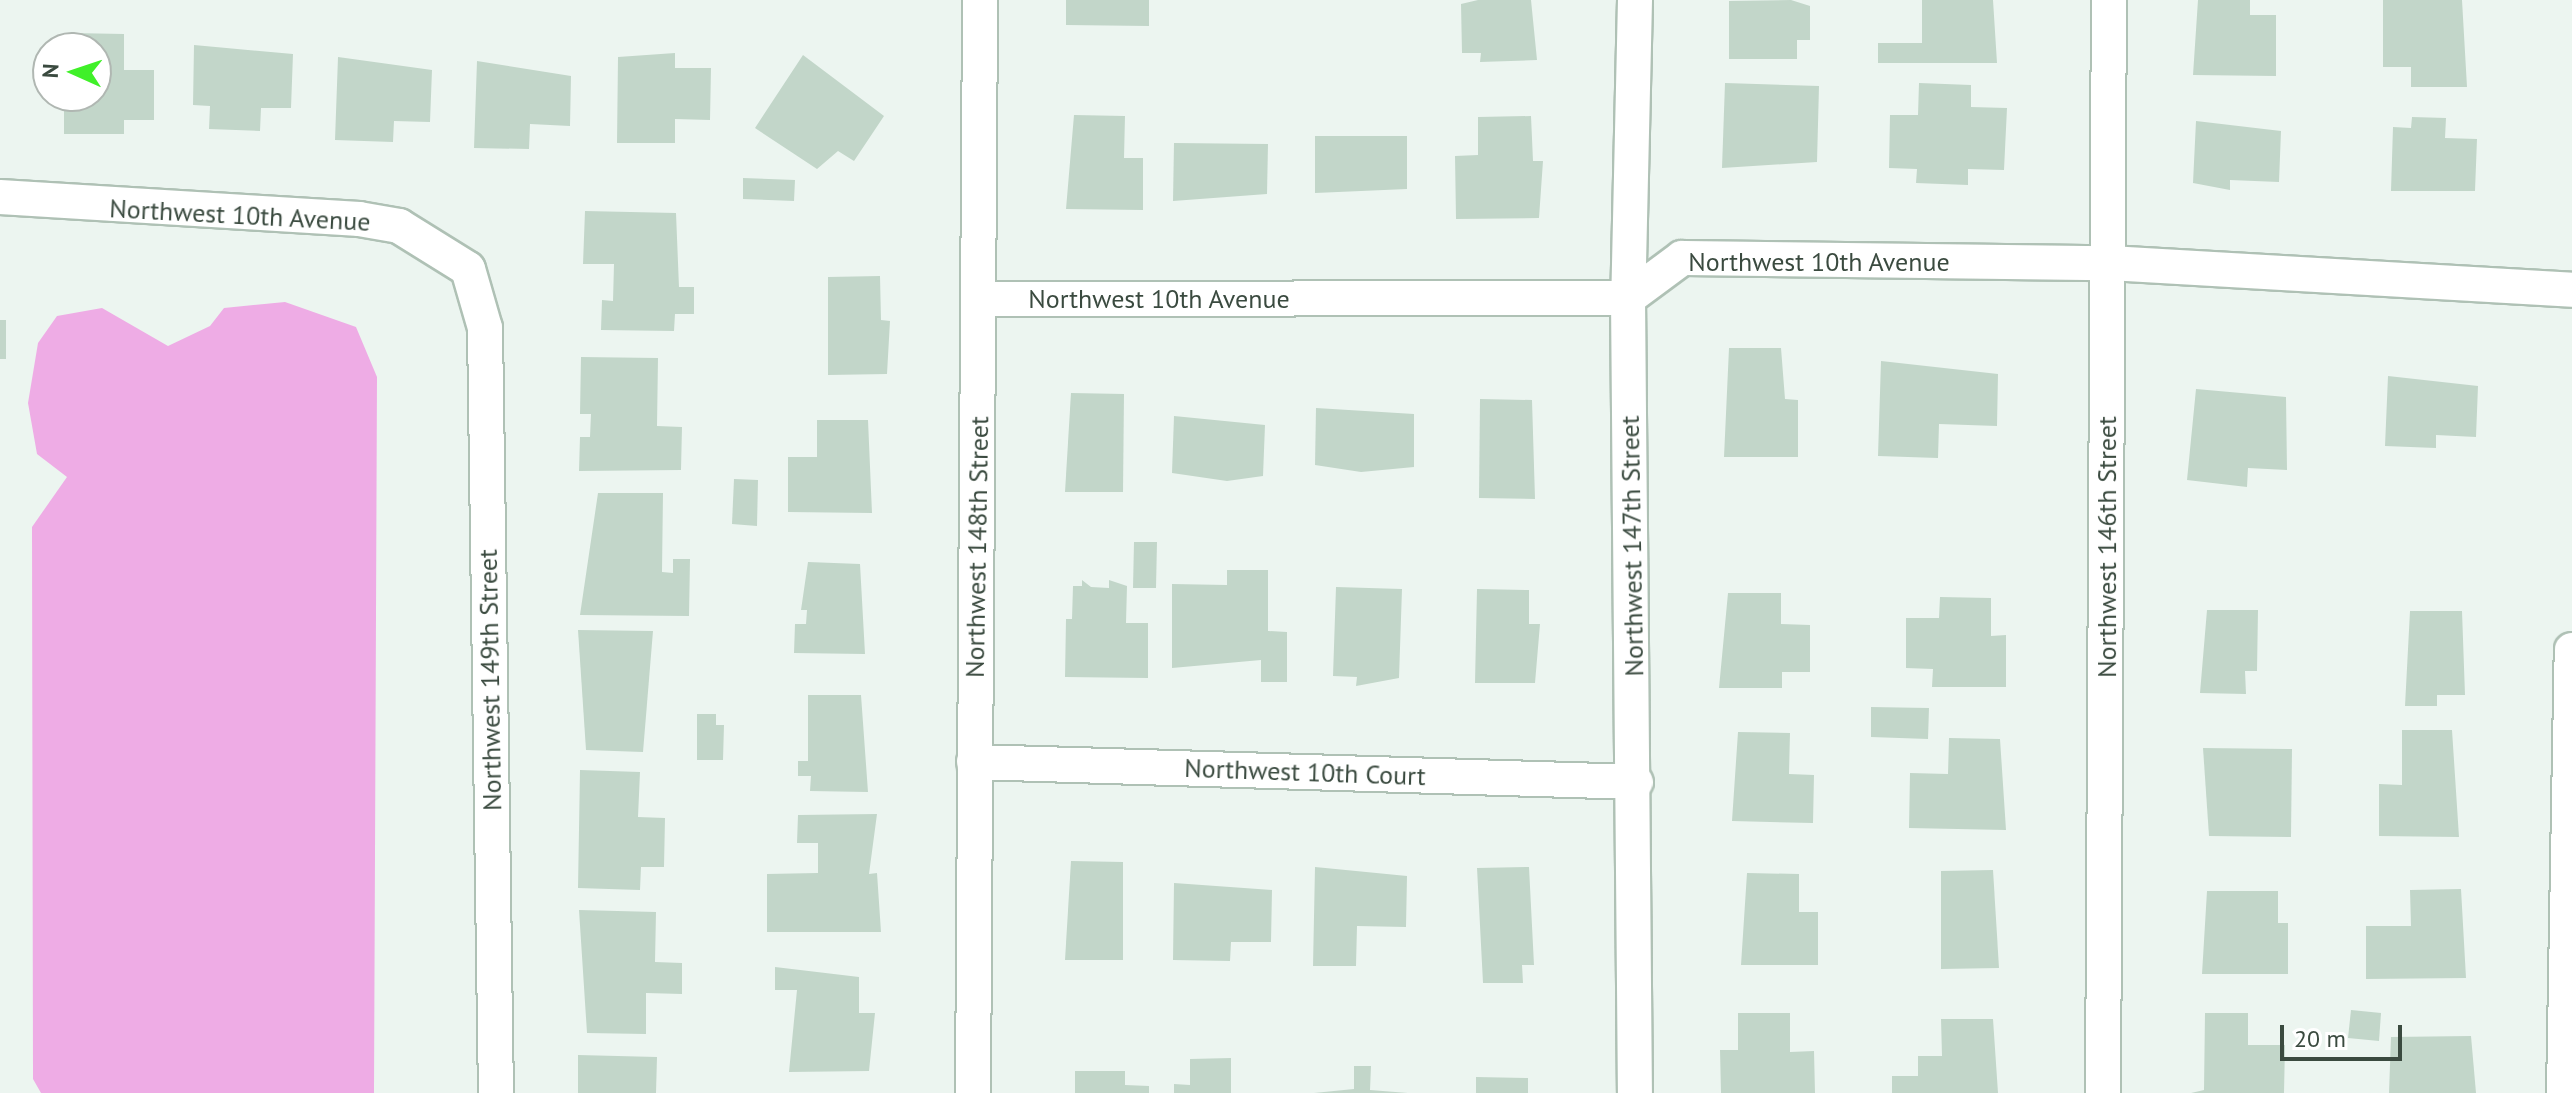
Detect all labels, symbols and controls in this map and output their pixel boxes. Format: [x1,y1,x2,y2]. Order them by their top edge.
north arrow [32,32,112,112]
text: N [36,63,64,79]
street label: Northwest 10th Avenue [108,193,372,237]
street label: Northwest 10th Avenue [1688,246,1950,278]
street label: Northwest 10th Avenue [1028,283,1290,315]
street label: Northwest 147th Street [1614,415,1650,677]
street label: Northwest 148th Street [959,416,995,678]
street label: Northwest 146th Street [2091,416,2123,678]
street label: Northwest 149th Street [472,549,508,811]
street label: Northwest 10th Court [1184,752,1426,792]
scale bar [2284,1009,2406,1059]
text: 20 m [2294,1023,2346,1054]

